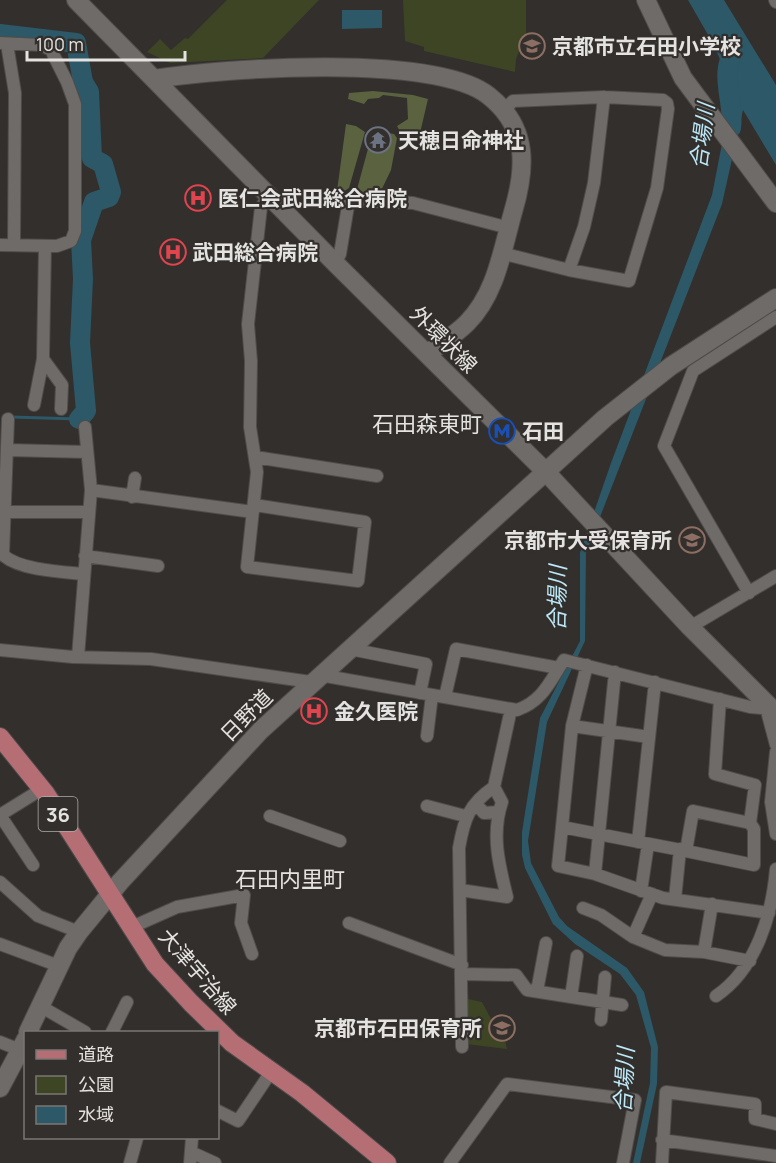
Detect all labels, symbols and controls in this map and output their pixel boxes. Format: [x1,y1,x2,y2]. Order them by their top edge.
scale bar [27,24,184,62]
school or university icon: 京都市立石田小学校 [517,31,547,61]
text: 100 m [36,32,84,56]
place label: 京都市立石田小学校 [552,32,741,60]
water label: 合場川 [683,99,721,171]
temple icon: 天穂日命神社 [363,125,393,155]
place label: 天穂日命神社 [398,126,524,154]
hospital icon: 医仁会武田総合病院 [183,183,213,213]
place label: 医仁会武田総合病院 [218,184,407,212]
hospital icon: 武田総合病院 [158,237,188,267]
place label: 武田総合病院 [192,238,318,266]
street label: 外環状線 [404,299,484,379]
district label: 石田森東町 [372,409,482,439]
metro station icon: 石田 [487,416,517,446]
place label: 石田 [522,417,564,445]
school or university icon: 京都市大受保育所 [677,525,707,555]
place label: 京都市大受保育所 [504,526,672,554]
water label: 合場川 [541,563,573,631]
street label: 日野道 [214,683,278,747]
hospital icon: 金久医院 [299,696,329,726]
place label: 金久医院 [334,697,418,725]
road number: 36 [38,797,78,831]
district label: 石田内里町 [235,864,345,894]
street label: 大津宇治線 [153,922,243,1020]
school or university icon: 京都市石田保育所 [487,1013,517,1043]
place label: 京都市石田保育所 [314,1014,482,1042]
legend [24,1031,219,1139]
text: 道路 [78,1042,114,1066]
water label: 合場川 [607,1044,641,1114]
text: 公園 [78,1072,114,1096]
text: 水域 [78,1102,114,1126]

